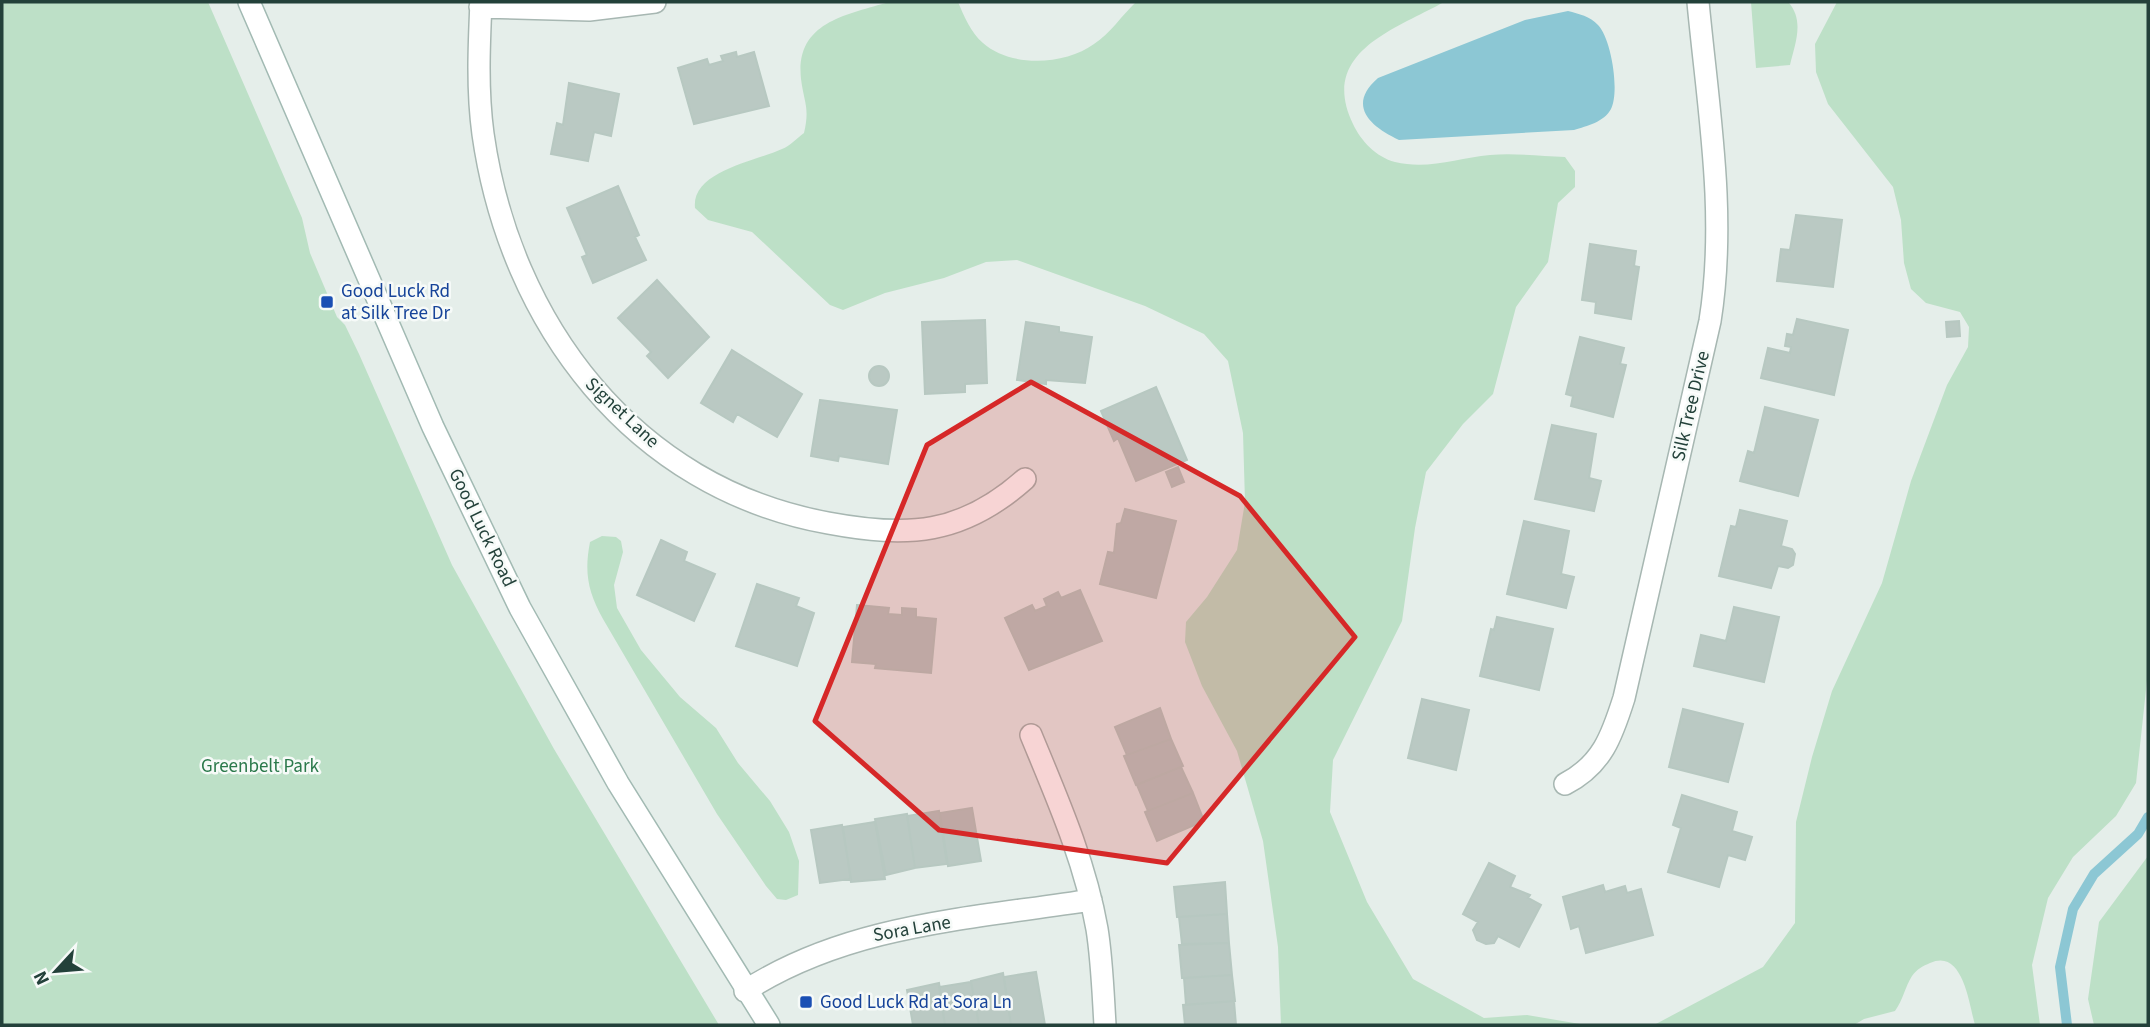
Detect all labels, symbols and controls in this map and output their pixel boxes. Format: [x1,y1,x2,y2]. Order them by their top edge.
place label: Good Luck Rd at Silk Tree Dr [341,278,450,327]
marker: Good Luck Rd at Silk Tree Dr [319,294,335,310]
street label: Silk Tree Drive [1665,348,1717,464]
street label: Signet Lane [579,371,665,455]
street label: Good Luck Road [442,464,522,592]
park label: Greenbelt Park [201,753,320,780]
street label: Sora Lane [871,909,953,949]
north arrow [21,936,91,1006]
text: N [27,966,57,989]
place label: Good Luck Rd at Sora Ln [820,989,1012,1016]
marker: Good Luck Rd at Sora Ln [798,994,814,1010]

